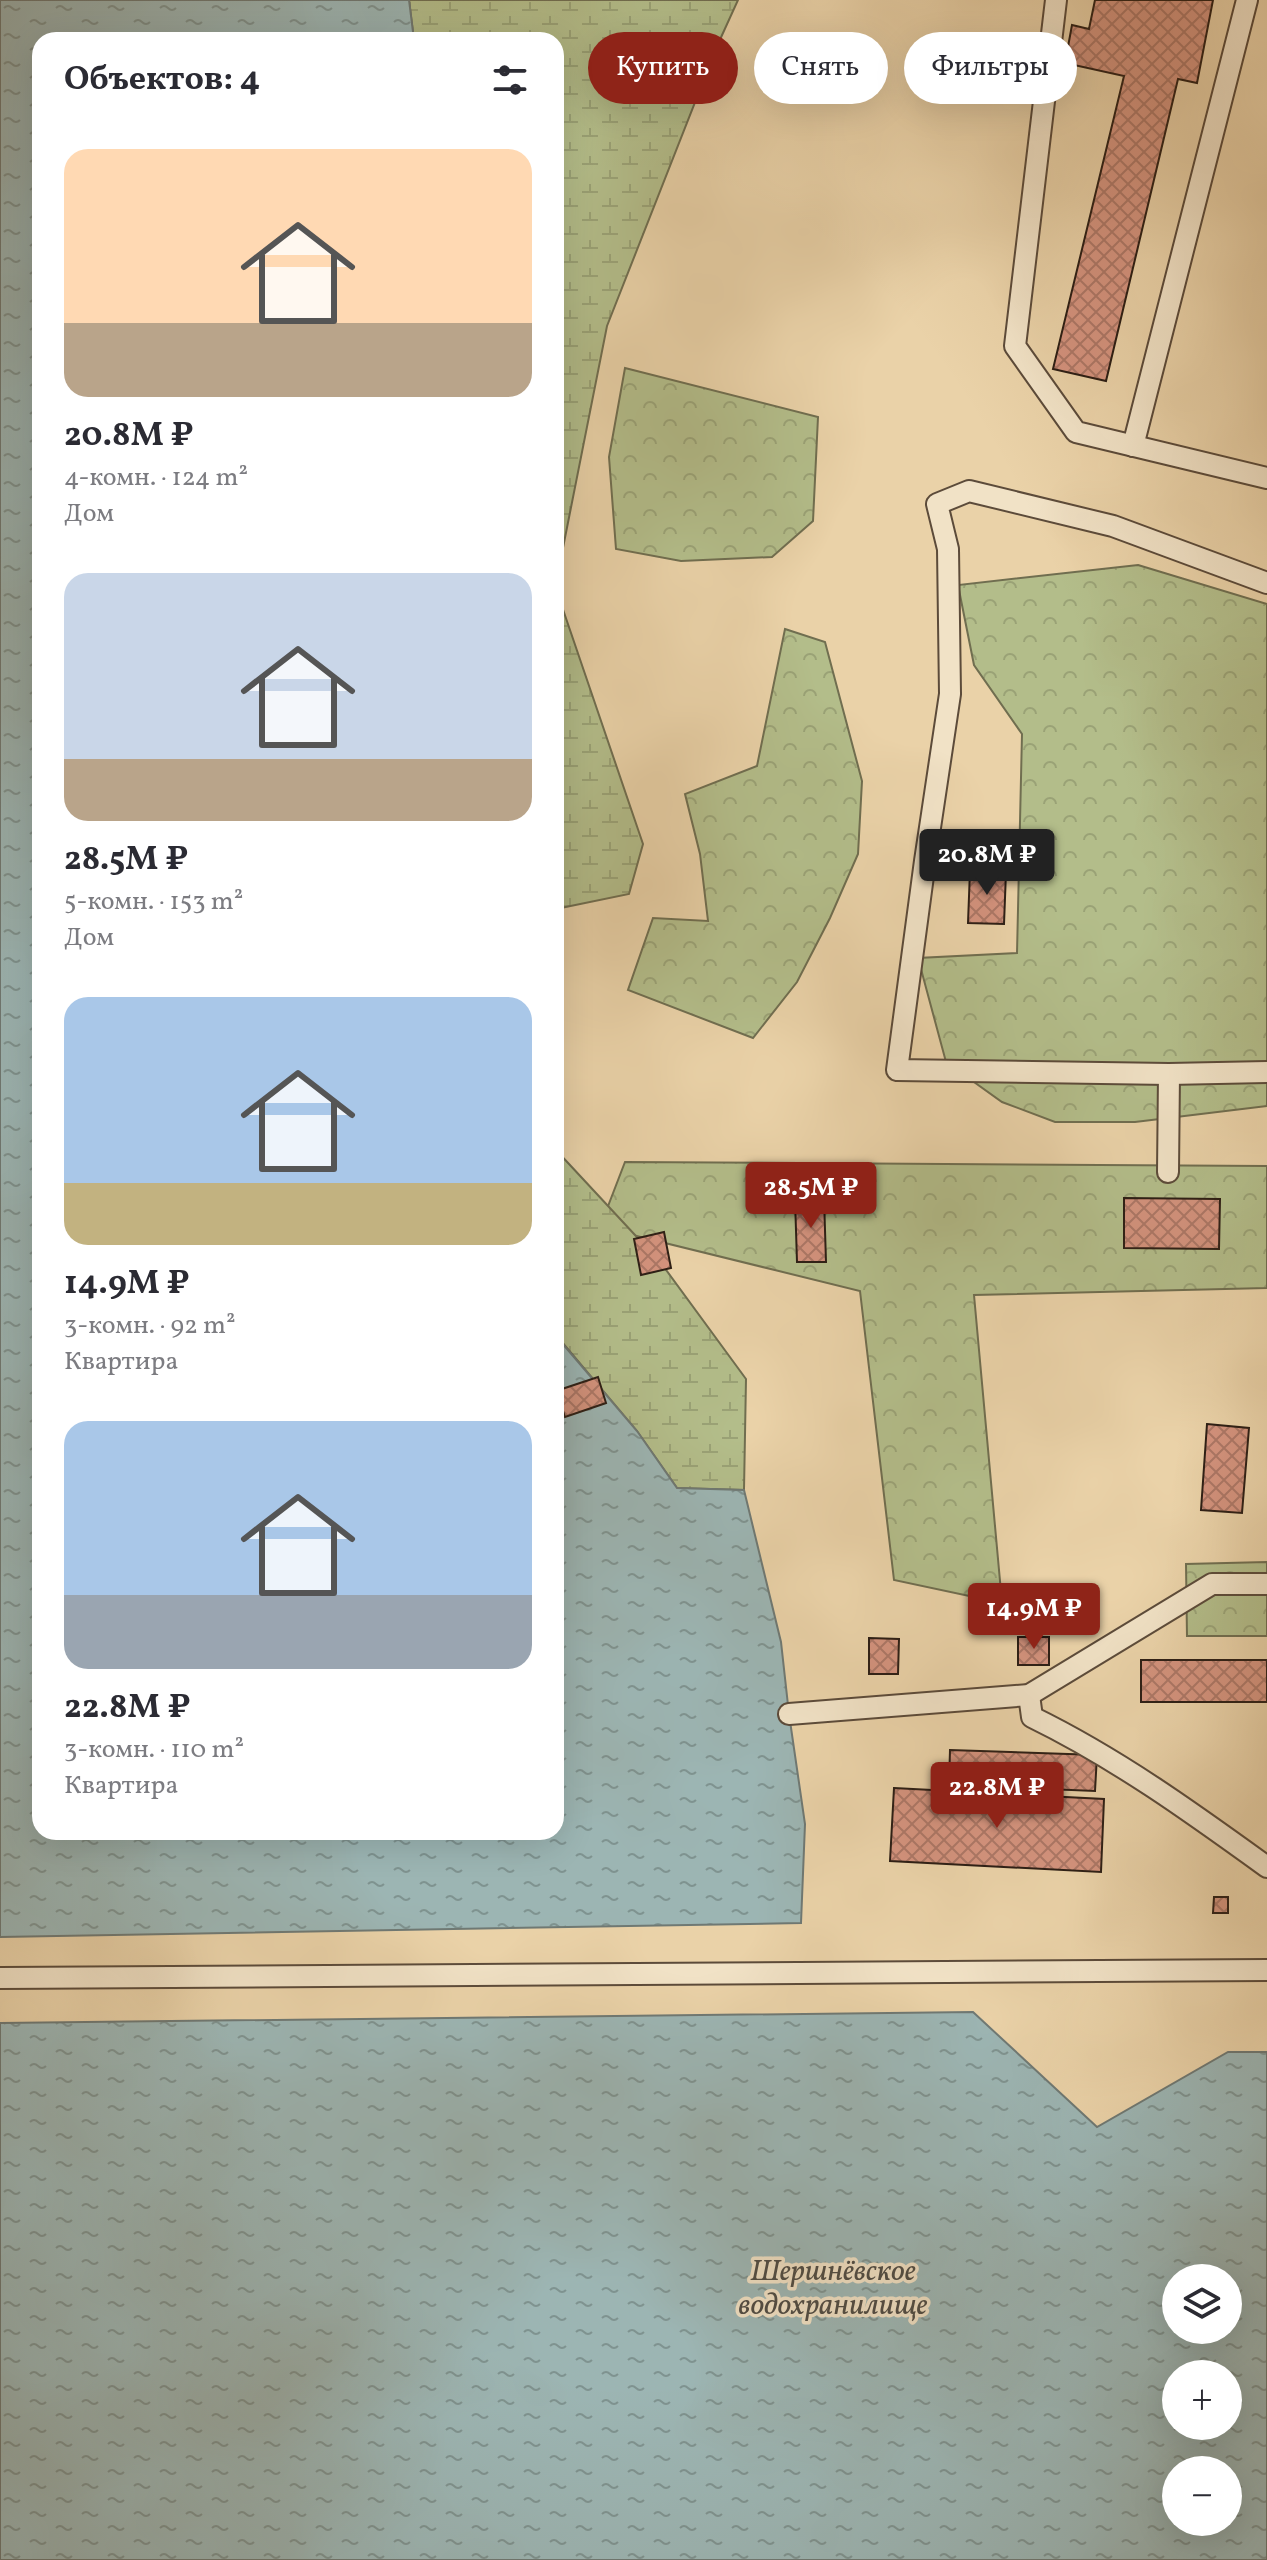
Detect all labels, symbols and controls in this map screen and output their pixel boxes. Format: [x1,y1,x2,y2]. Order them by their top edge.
chip: Купить [588,32,738,104]
chip: Снять [754,32,888,104]
chip: Фильтры [904,32,1077,104]
text: Объектов: 4 [64,57,260,104]
icon: filters [488,58,532,102]
icon: home [226,201,370,345]
text: 20.8M ₽ [64,413,194,460]
text: 4-комн. · 124 m² [64,460,248,496]
text: Дом [64,496,114,532]
icon: home [226,625,370,769]
pin: 20.8M ₽ [913,829,1061,897]
text: 28.5M ₽ [64,837,188,884]
text: 20.8M ₽ [937,837,1037,873]
text: 5-комн. · 153 m² [64,884,243,920]
text: Дом [64,920,114,956]
icon: home [226,1049,370,1193]
pin: 28.5M ₽ [737,1162,885,1230]
text: 28.5M ₽ [763,1170,859,1206]
text: 14.9M ₽ [64,1261,190,1308]
text: 3-комн. · 92 m² [64,1308,236,1344]
text: Квартира [64,1344,178,1380]
icon: home [226,1473,370,1617]
pin: 14.9M ₽ [960,1583,1108,1651]
text: 14.9M ₽ [986,1591,1082,1627]
text: 22.8M ₽ [64,1685,191,1732]
text: 3-комн. · 110 m² [64,1732,244,1768]
pin: 22.8M ₽ [923,1762,1071,1830]
text: Квартира [64,1768,178,1804]
text: 22.8M ₽ [949,1770,1045,1806]
water label: Шершнёвское водохранилище [738,2251,928,2327]
map controls [1162,2264,1242,2536]
button: layers [1162,2264,1242,2344]
button: + [1162,2360,1242,2440]
button: − [1162,2456,1242,2536]

